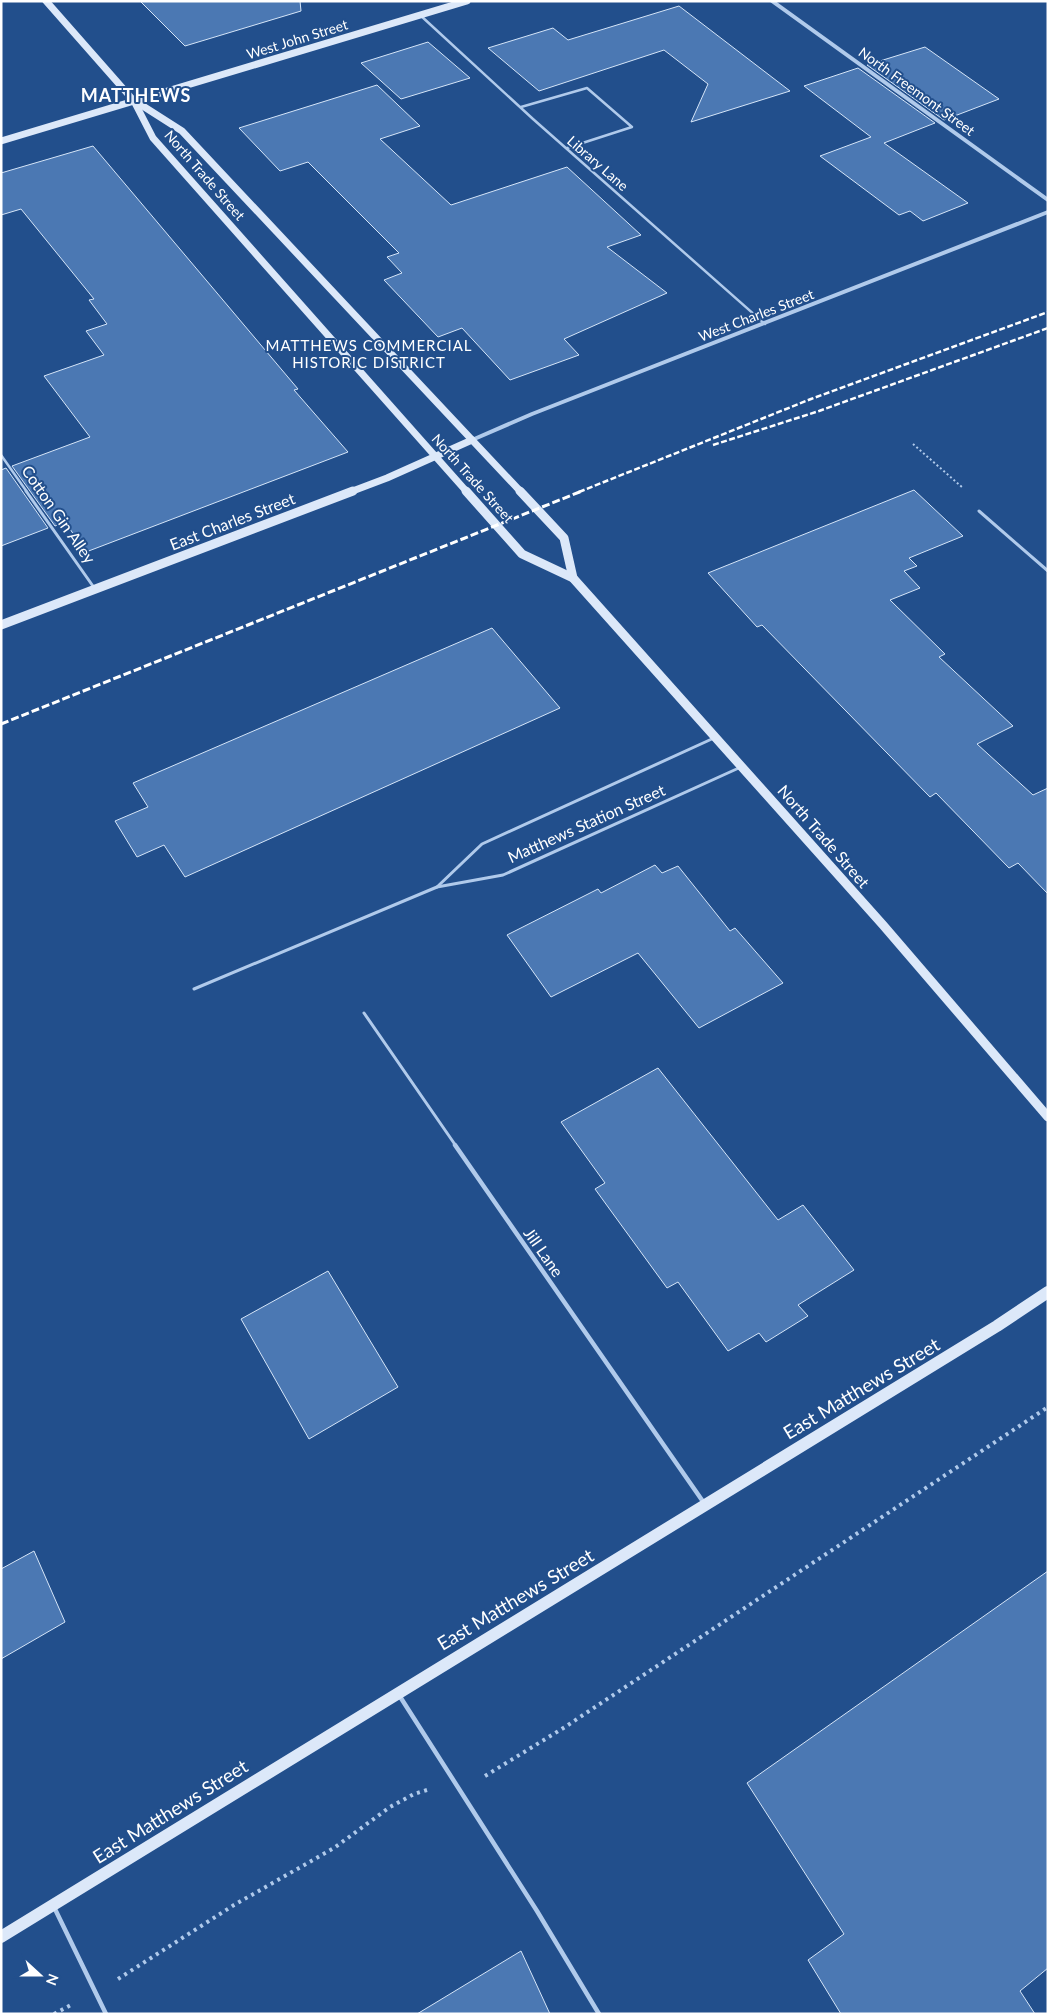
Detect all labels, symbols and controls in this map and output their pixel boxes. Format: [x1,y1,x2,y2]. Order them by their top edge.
street label: West John Street [244,16,350,62]
street label: North Freemont Street [856,43,978,139]
district label: MATTHEWS [81,84,191,106]
street label: North Trade Street [161,126,249,224]
street label: Library Lane [564,132,632,194]
street label: West Charles Street [696,285,816,345]
district label: MATTHEWS COMMERCIAL HISTORIC DISTRICT [266,336,473,371]
street label: North Trade Street [429,430,517,526]
street label: Cotton Gin Alley [18,461,100,567]
street label: East Charles Street [167,488,298,554]
street label: Matthews Station Street [504,780,668,866]
street label: North Trade Street [774,781,874,892]
street label: Jill Lane [520,1224,568,1280]
street label: East Matthews Street [779,1332,944,1444]
street label: East Matthews Street [433,1543,598,1655]
street label: East Matthews Street [88,1754,252,1868]
north arrow [15,1950,65,2000]
text: N [43,1972,62,1988]

